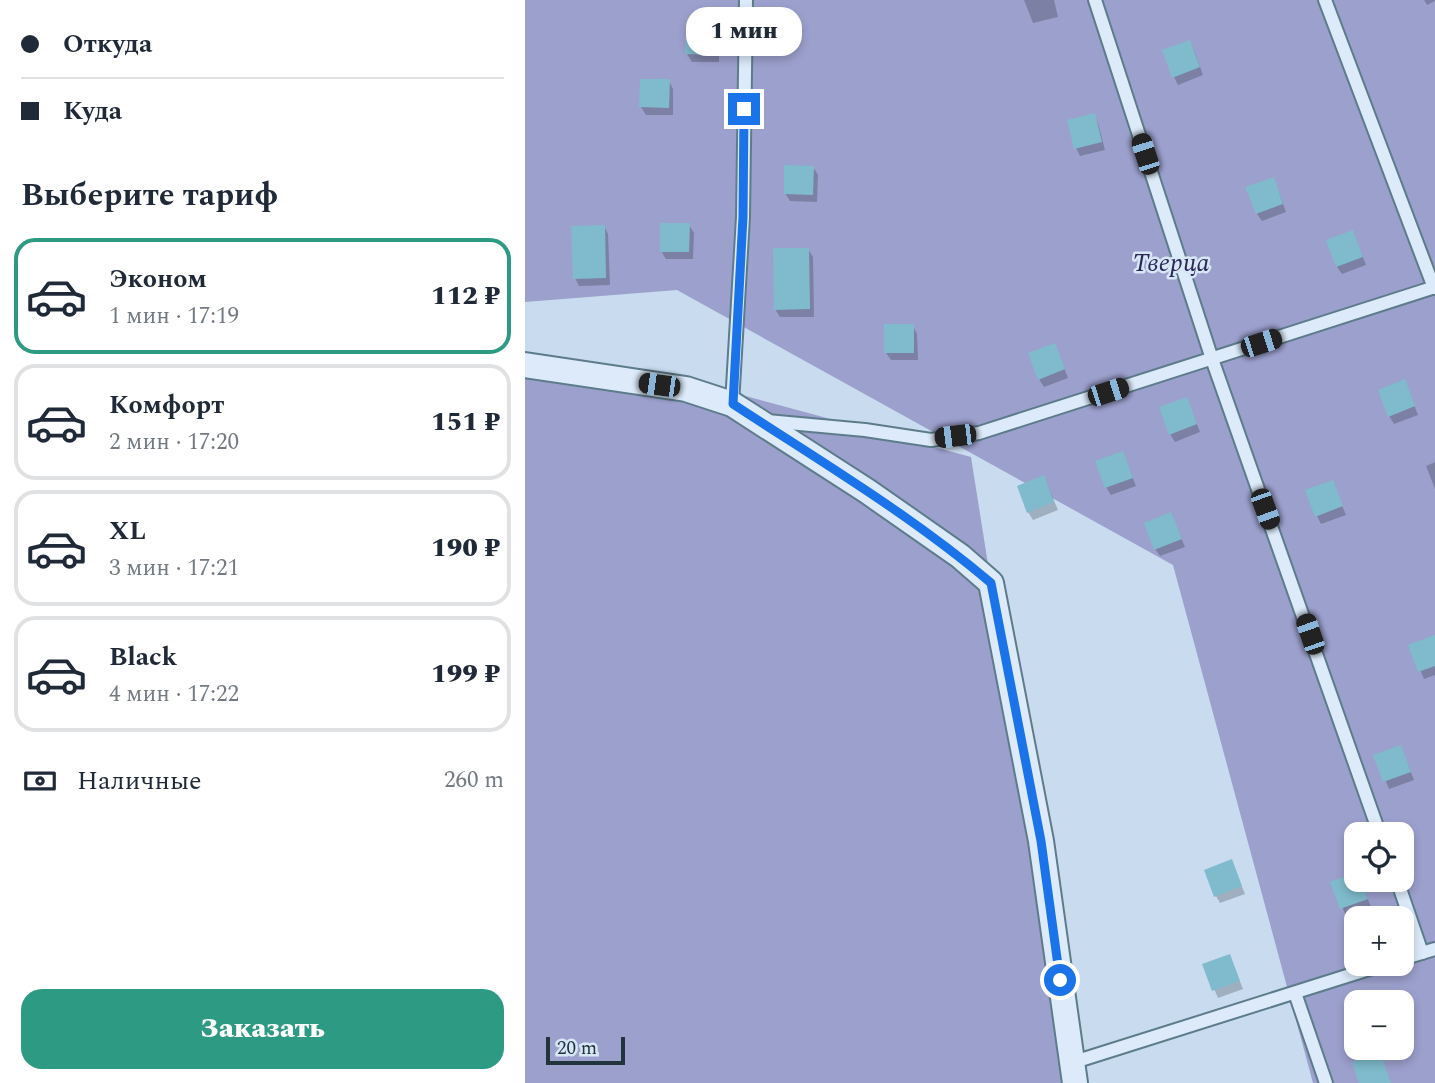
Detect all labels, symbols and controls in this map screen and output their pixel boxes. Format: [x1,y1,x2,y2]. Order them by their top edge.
callout: 1 мин [686,7,802,56]
text: 1 мин [710,14,778,49]
text: Откуда [63,24,152,64]
text: Куда [63,91,122,131]
route end [728,93,760,125]
car [1129,131,1162,177]
text: Выберите тариф [21,171,278,220]
park label: Тверца [1132,243,1210,283]
text: Эконом [109,259,207,299]
icon: car [25,265,88,328]
text: 112 ₽ [431,276,500,316]
text: 1 мин · 17:19 [109,299,239,334]
car [1238,327,1285,359]
car [637,372,682,398]
car [1085,376,1132,408]
text: Комфорт [109,385,224,425]
icon: car [25,391,88,454]
text: 151 ₽ [431,402,500,442]
car [933,423,978,449]
text: 2 мин · 17:20 [109,425,239,460]
car [1248,486,1283,532]
text: XL [109,511,146,551]
icon: car [25,517,88,580]
text: 190 ₽ [431,528,500,568]
text: 3 мин · 17:21 [109,551,239,586]
car [1294,611,1327,657]
text: Black [109,637,177,677]
icon: car [25,643,88,706]
text: 199 ₽ [431,654,500,694]
text: 4 мин · 17:22 [109,677,239,712]
text: Наличные [77,761,202,801]
icon: cash [21,762,59,800]
text: 260 m [444,763,504,798]
map controls [1344,822,1414,1060]
button: locate [1344,822,1414,892]
button: + [1344,906,1414,976]
route start [1044,964,1076,996]
button: Заказать [21,989,504,1069]
button: − [1344,990,1414,1060]
scale bar [546,1034,625,1066]
text: 20 m [557,1034,597,1063]

